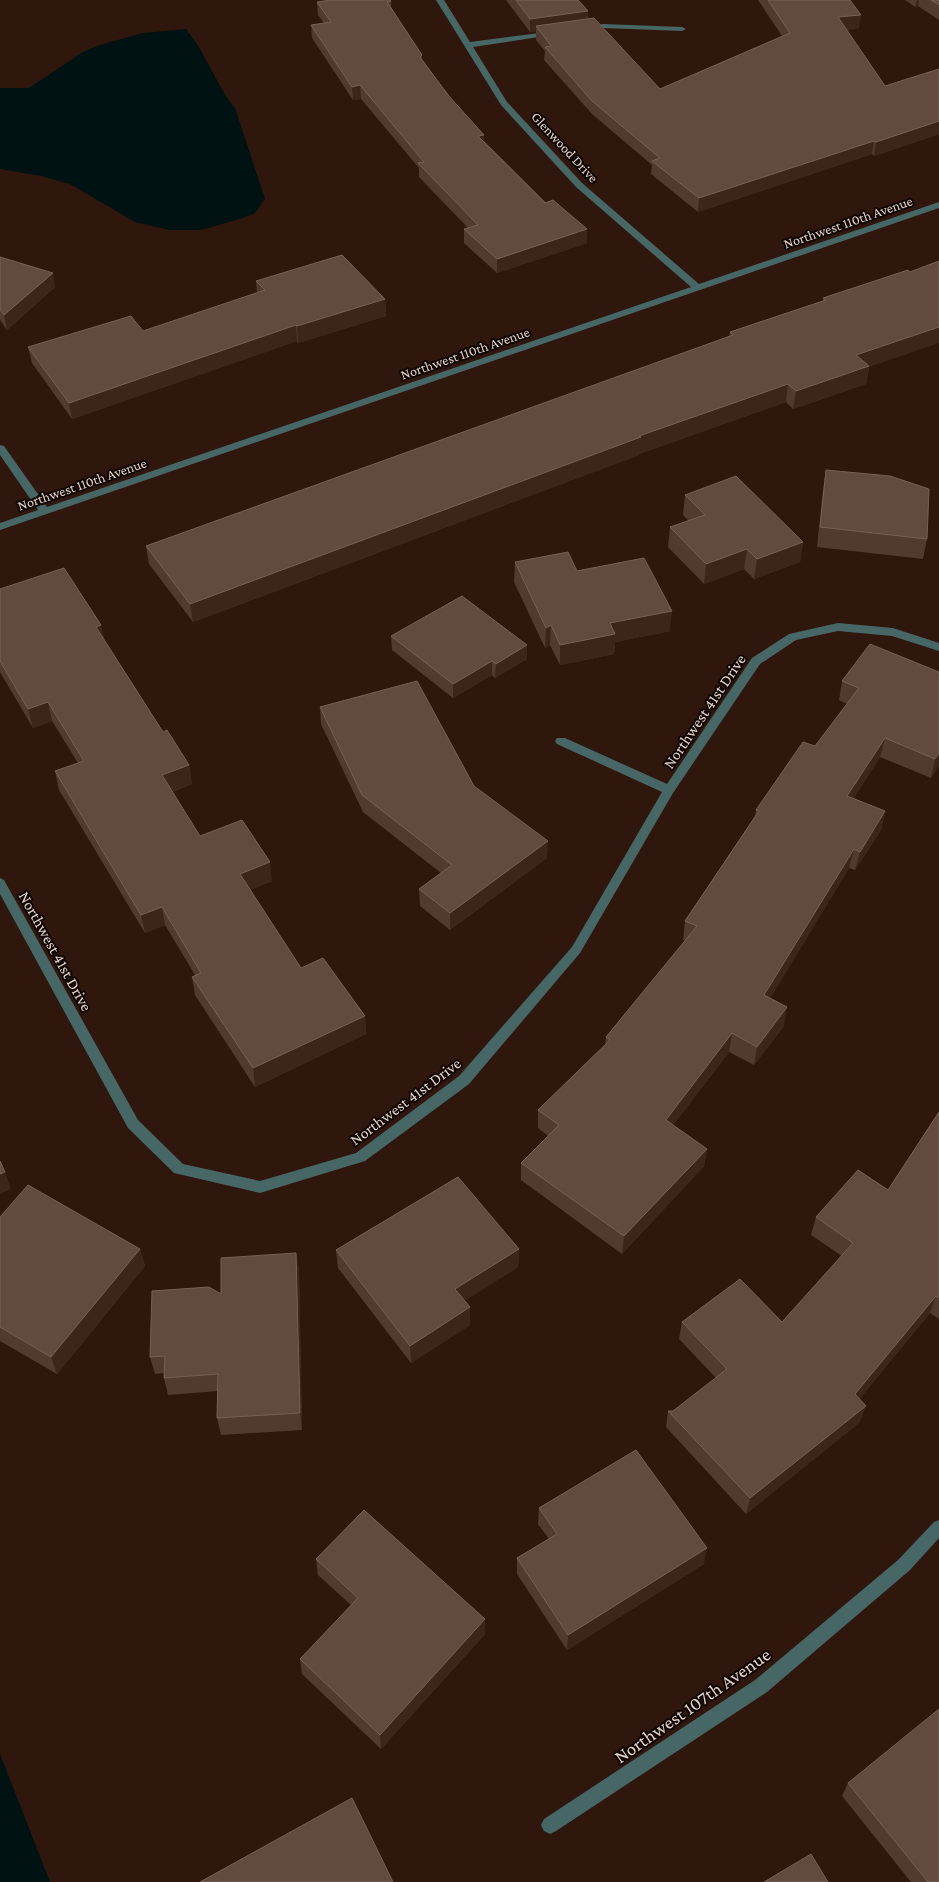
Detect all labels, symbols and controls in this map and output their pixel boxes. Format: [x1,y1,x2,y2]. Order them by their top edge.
street label: Glenwood Drive [528,108,602,186]
street label: Northwest 110th Avenue [781,192,915,252]
street label: Northwest 110th Avenue [398,323,532,383]
street label: Northwest 110th Avenue [15,454,149,514]
street label: Northwest 41st Drive [660,651,749,772]
street label: Northwest 41st Drive [16,889,95,1014]
street label: Northwest 41st Drive [347,1054,464,1149]
street label: Northwest 107th Avenue [610,1644,774,1767]

